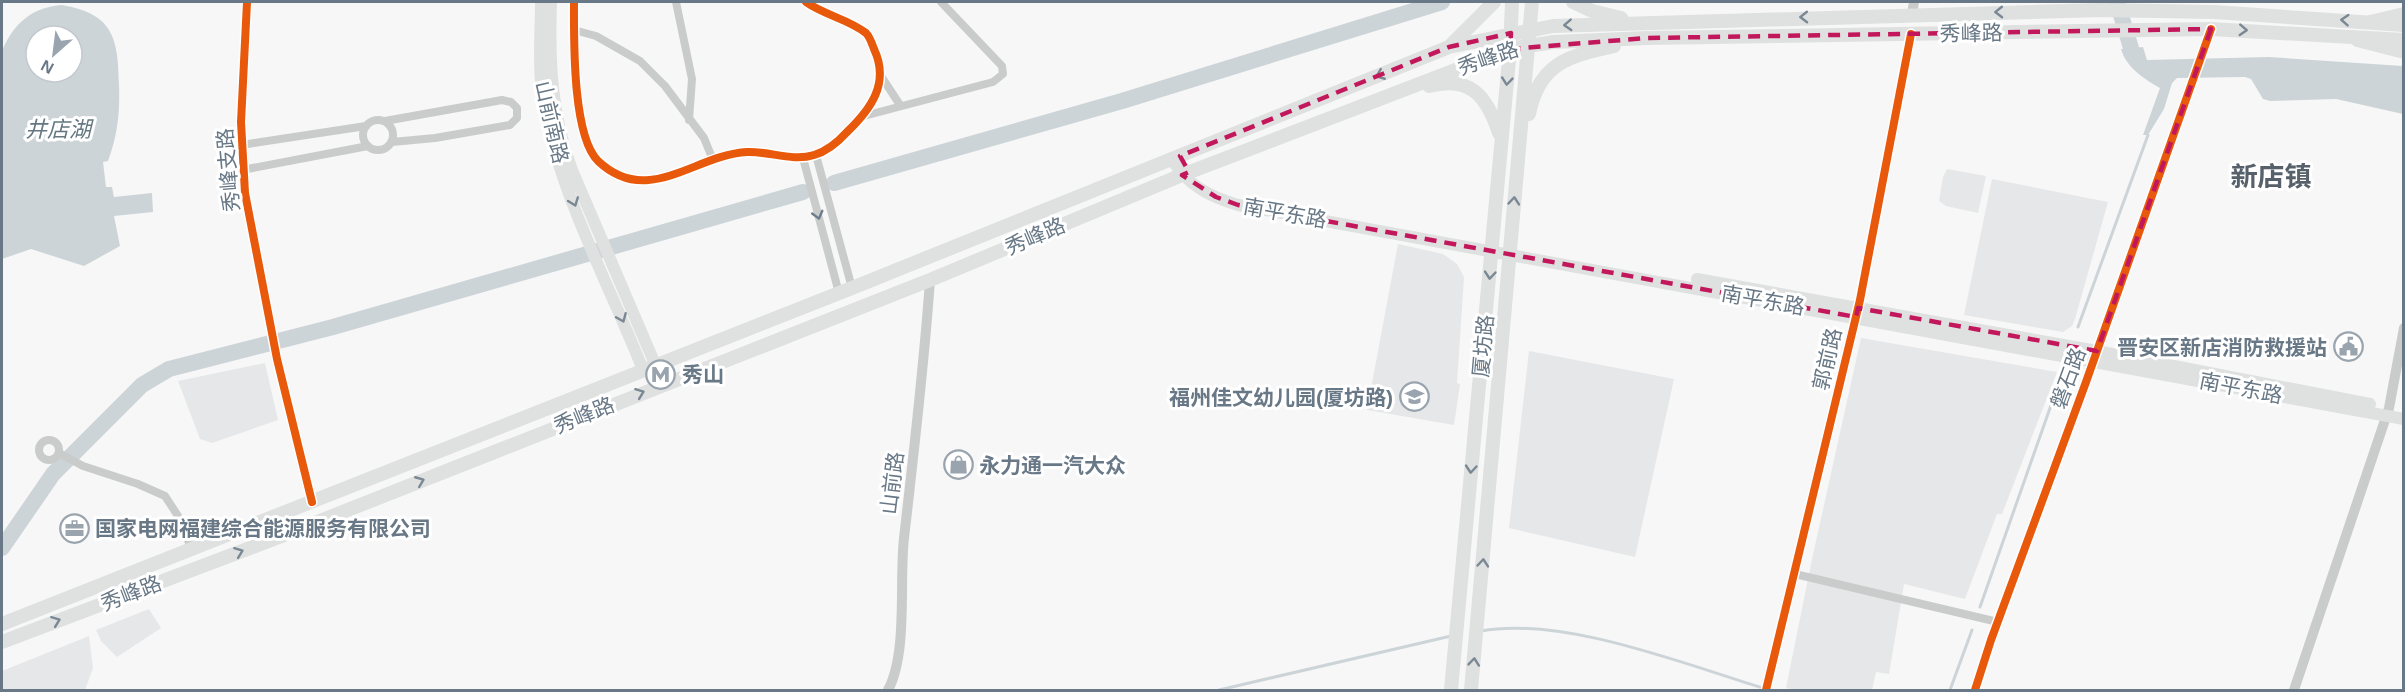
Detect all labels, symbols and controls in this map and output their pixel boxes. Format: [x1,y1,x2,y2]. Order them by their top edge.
one-way arrow [1995,6,2004,19]
one-way arrow [1800,11,1809,24]
one-way arrow [2341,14,2350,27]
one-way arrow [1563,19,1572,32]
street label: 秀峰路 [1939,21,2003,45]
north arrow [24,24,84,84]
one-way arrow [2239,24,2248,37]
street label: 秀峰路 [1454,37,1522,79]
text: N [38,57,56,77]
one-way arrow [1376,67,1386,80]
one-way arrow [1501,76,1514,85]
street label: 山前南路 [531,78,573,166]
water label: 井店湖 [25,117,94,142]
street label: 秀峰支路 [213,127,243,213]
district label: 新店镇 [2231,162,2312,192]
street label: 南平东路 [1242,194,1328,232]
one-way arrow [567,196,579,207]
one-way arrow [1507,197,1520,206]
one-way arrow [811,209,823,220]
street label: 秀峰路 [1002,213,1068,259]
one-way arrow [1484,270,1497,280]
street label: 南平东路 [1720,281,1806,319]
one-way arrow [614,312,626,323]
street label: 厦坊路 [1469,314,1497,378]
street label: 郭前路 [1809,326,1845,392]
public building icon: 晋安区新店消防救援站 [2332,331,2364,363]
place label: 晋安区新店消防救援站 [2117,336,2327,359]
street label: 磐石路 [2046,344,2090,412]
metro station icon: 秀山 [645,358,677,390]
place label: 秀山 [682,363,724,386]
street label: 南平东路 [2198,369,2284,407]
school or university icon: 福州佳文幼儿园(厦坊路) [1398,381,1430,413]
place label: 福州佳文幼儿园(厦坊路) [1169,386,1393,409]
one-way arrow [634,388,645,400]
street label: 秀峰路 [550,393,618,437]
shop icon: 永力通一汽大众 [942,449,974,481]
street label: 山前路 [877,450,907,516]
place label: 永力通一汽大众 [979,454,1126,477]
one-way arrow [1465,465,1478,474]
one-way arrow [414,476,425,488]
office icon: 国家电网福建综合能源服务有限公司 [58,512,90,544]
place label: 国家电网福建综合能源服务有限公司 [95,517,431,540]
one-way arrow [233,547,243,560]
one-way arrow [1476,558,1489,567]
street label: 秀峰路 [97,571,165,615]
one-way arrow [50,616,61,628]
one-way arrow [1467,657,1480,666]

